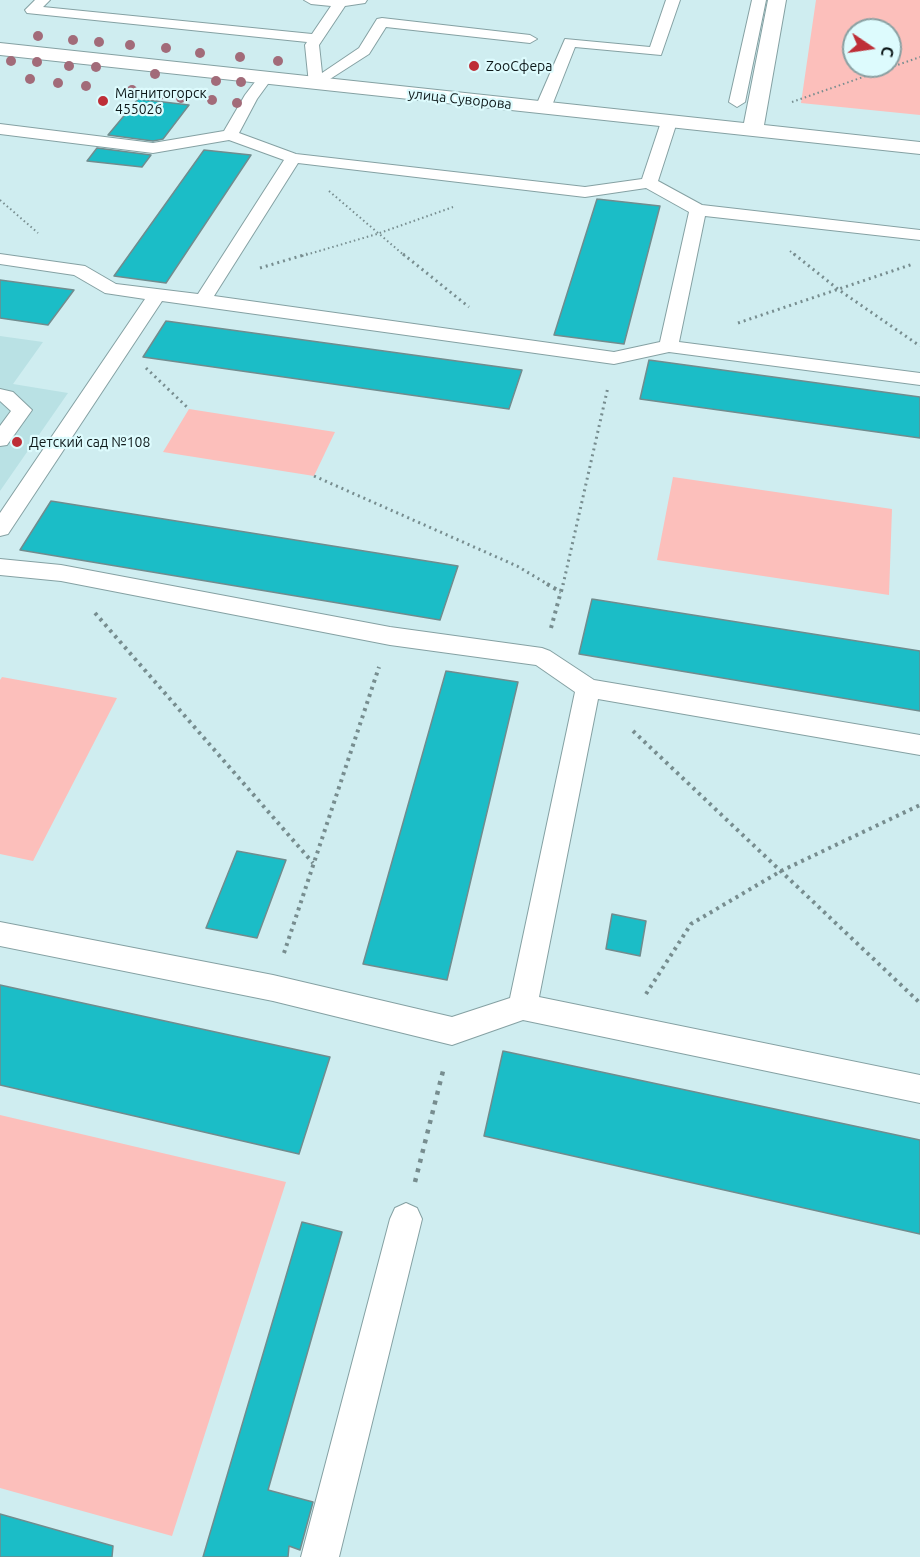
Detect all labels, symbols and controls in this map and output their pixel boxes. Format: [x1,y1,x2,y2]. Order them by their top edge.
north arrow [842,18,902,78]
text: С [878,45,898,59]
place label: ZooСфера [486,58,552,74]
marker: ZooСфера [467,59,481,73]
place label: Магнитогорск 455026 [115,85,207,118]
street label: улица Суворова [407,85,513,113]
marker: Магнитогорск 455026 [96,94,110,108]
place label: Детский сад №108 [29,434,150,450]
marker: Детский сад №108 [10,435,24,449]

